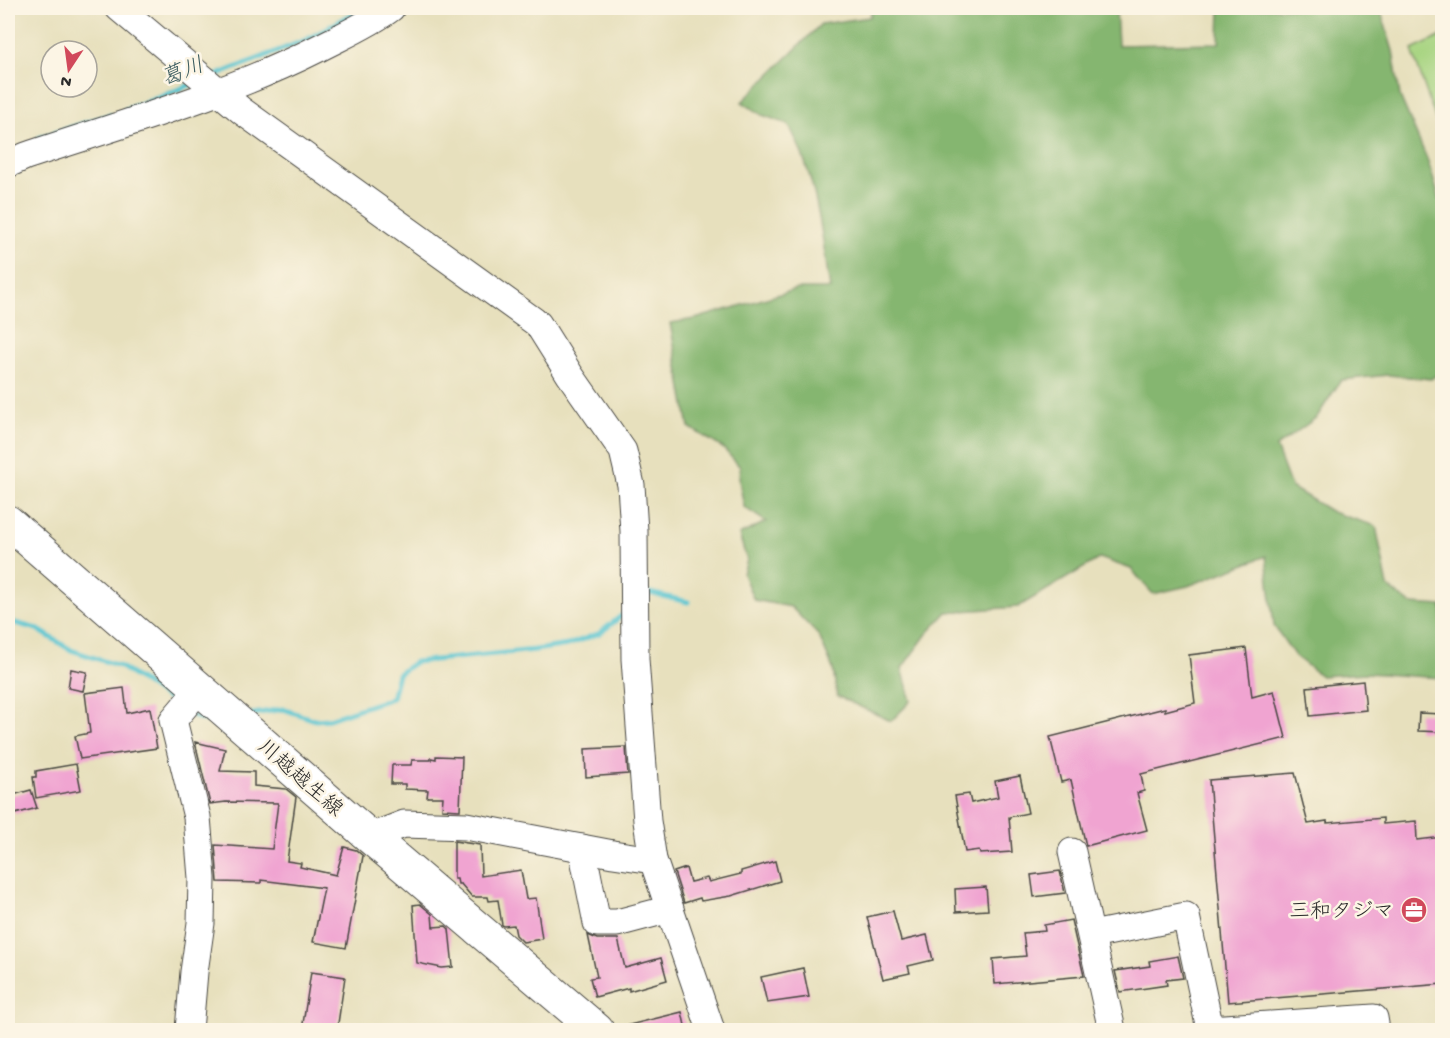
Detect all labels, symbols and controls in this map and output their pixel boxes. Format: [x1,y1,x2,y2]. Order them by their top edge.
north arrow [39,39,99,99]
water label: 葛川 [158,53,209,94]
text: N [59,70,74,91]
street label: 川越越生線 [251,735,347,824]
office icon: 三和タジマ [1399,895,1429,925]
place label: 三和タジマ [1289,900,1394,926]

